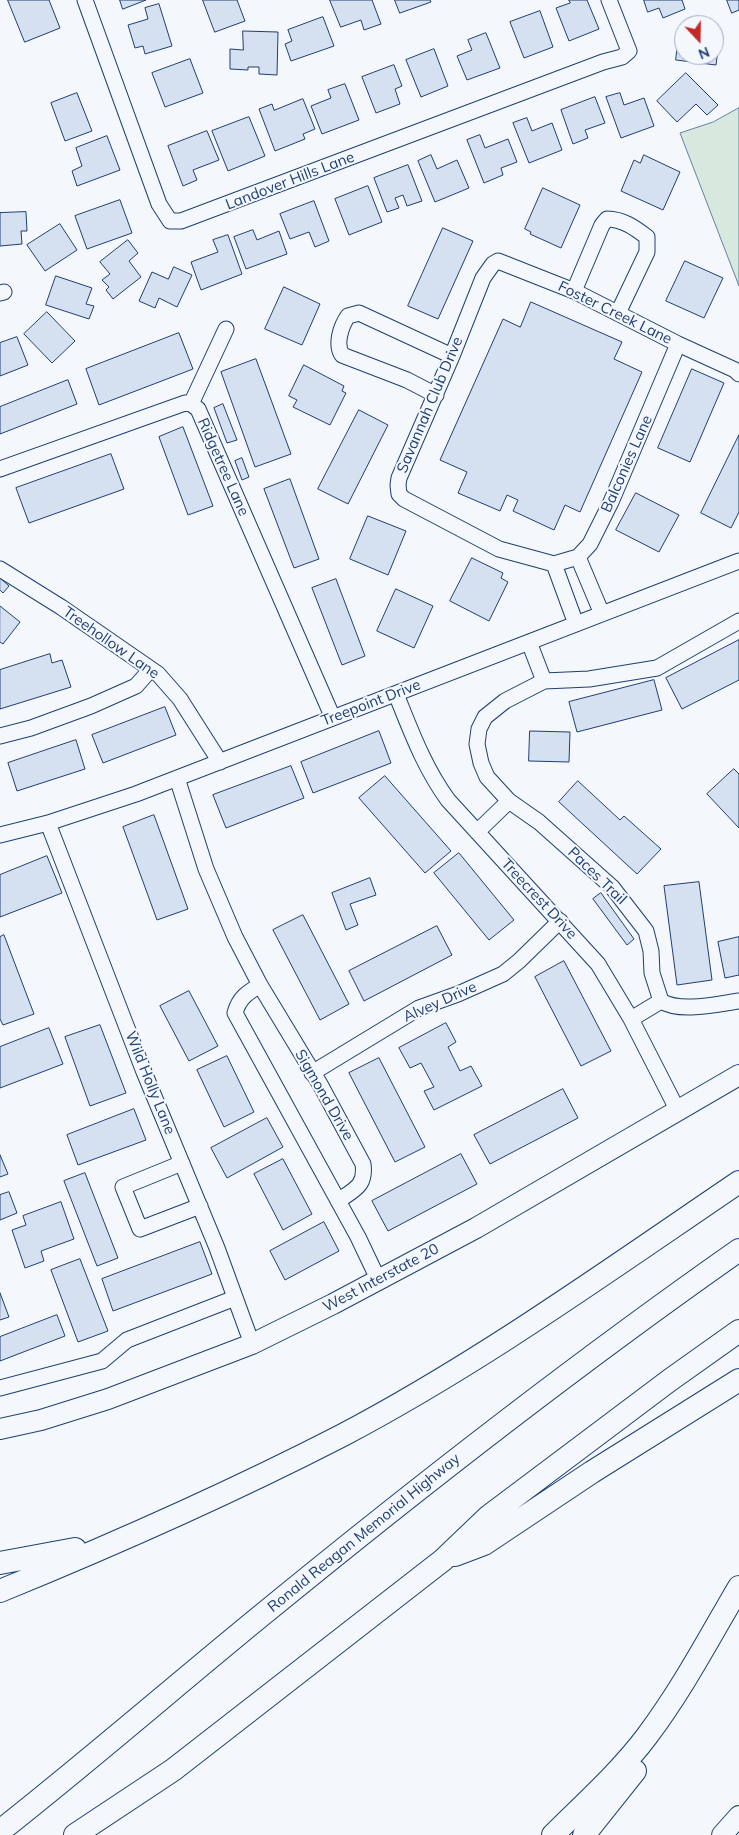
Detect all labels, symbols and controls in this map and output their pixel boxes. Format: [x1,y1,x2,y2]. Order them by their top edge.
north arrow [674,15,724,65]
text: N [696,43,712,63]
street label: Landover Hills Lane [223,148,357,214]
street label: Foster Creek Lane [555,278,675,348]
street label: Savannah Club Drive [393,334,467,476]
street label: Balconies Lane [598,413,656,515]
street label: Ridgetree Lane [193,415,253,519]
street label: Treehollow Lane [59,603,163,683]
street label: Treepoint Drive [319,676,423,730]
street label: Paces Trail [564,844,630,908]
street label: Treecrest Drive [497,855,581,943]
street label: Alvey Drive [400,978,480,1026]
street label: Wild Holly Lane [121,1029,179,1137]
street label: Sigmond Drive [291,1046,357,1144]
street label: West Interstate 20 [320,1240,442,1316]
street label: Ronald Reagan Memorial Highway [264,1450,464,1616]

